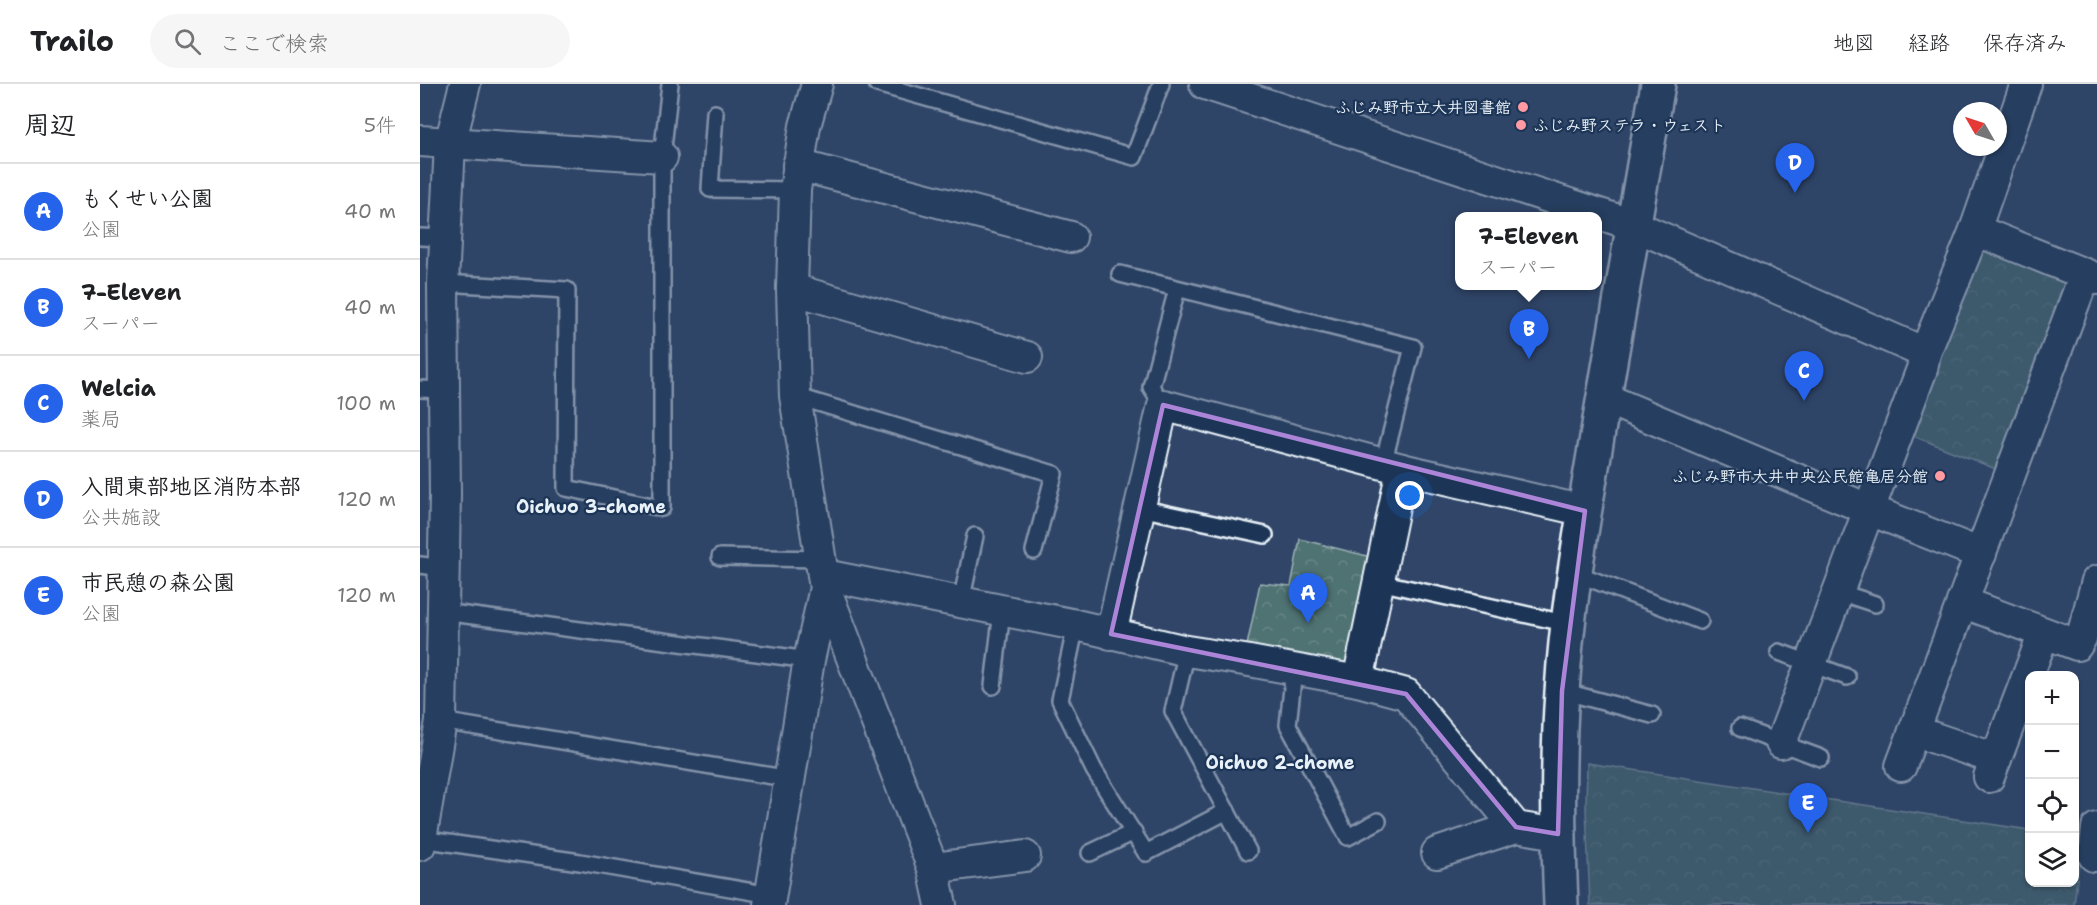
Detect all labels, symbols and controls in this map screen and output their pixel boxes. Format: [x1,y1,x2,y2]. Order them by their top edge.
search box [150,14,570,68]
text: Trailo [30,22,114,60]
icon: search [171,25,204,58]
text: ここで検索 [219,29,329,58]
text: 地図 [1833,29,1875,57]
text: 経路 [1908,29,1950,57]
text: 保存済み [1983,29,2067,57]
place label: ふじみ野市立大井図書館 [1335,97,1511,118]
marker: ふじみ野市立大井図書館 [1516,100,1530,114]
north arrow [1953,102,2007,156]
text: 周辺 [24,107,76,142]
text: 5件 [364,112,396,138]
place label: ふじみ野ステラ・ウェスト [1533,115,1726,136]
marker: ふじみ野ステラ・ウェスト [1514,118,1528,132]
pin: D [1776,144,1814,193]
text: もくせい公園 [81,184,213,213]
text: A [36,198,51,224]
text: 40 m [344,198,396,224]
popup [1455,212,1602,290]
text: 公園 [81,216,121,242]
text: 7-Eleven [1478,222,1579,251]
text: スーパー [1478,254,1557,280]
text: 7-Eleven [81,278,181,307]
text: B [37,294,50,320]
text: 40 m [344,294,396,320]
text: スーパー [81,310,160,336]
pin: B [1510,310,1548,359]
pin: C [1784,352,1824,401]
text: Welcia [81,374,156,403]
text: C [37,390,50,416]
text: 100 m [336,390,396,416]
text: 薬局 [81,406,121,432]
place label: ふじみ野市大井中央公民館亀居分館 [1672,466,1928,487]
marker: ふじみ野市大井中央公民館亀居分館 [1933,469,1947,483]
text: 入間東部地区消防本部 [81,472,301,501]
your location [1395,481,1424,510]
text: D [36,486,51,512]
text: 120 m [337,486,396,512]
district label: Oichuo 3-chome [516,495,666,519]
text: 公共施設 [81,504,161,530]
text: 市民憩の森公園 [81,568,235,597]
pin: A [1288,574,1328,623]
text: E [37,582,50,608]
text: 120 m [337,582,396,608]
text: 公園 [81,600,121,626]
map controls [2025,671,2079,887]
button: + [2025,671,2079,725]
button: − [2025,725,2079,779]
district label: Oichuo 2-chome [1205,751,1355,775]
button: locate [2025,779,2079,833]
pin: E [1788,784,1828,833]
button: layers [2025,833,2079,887]

